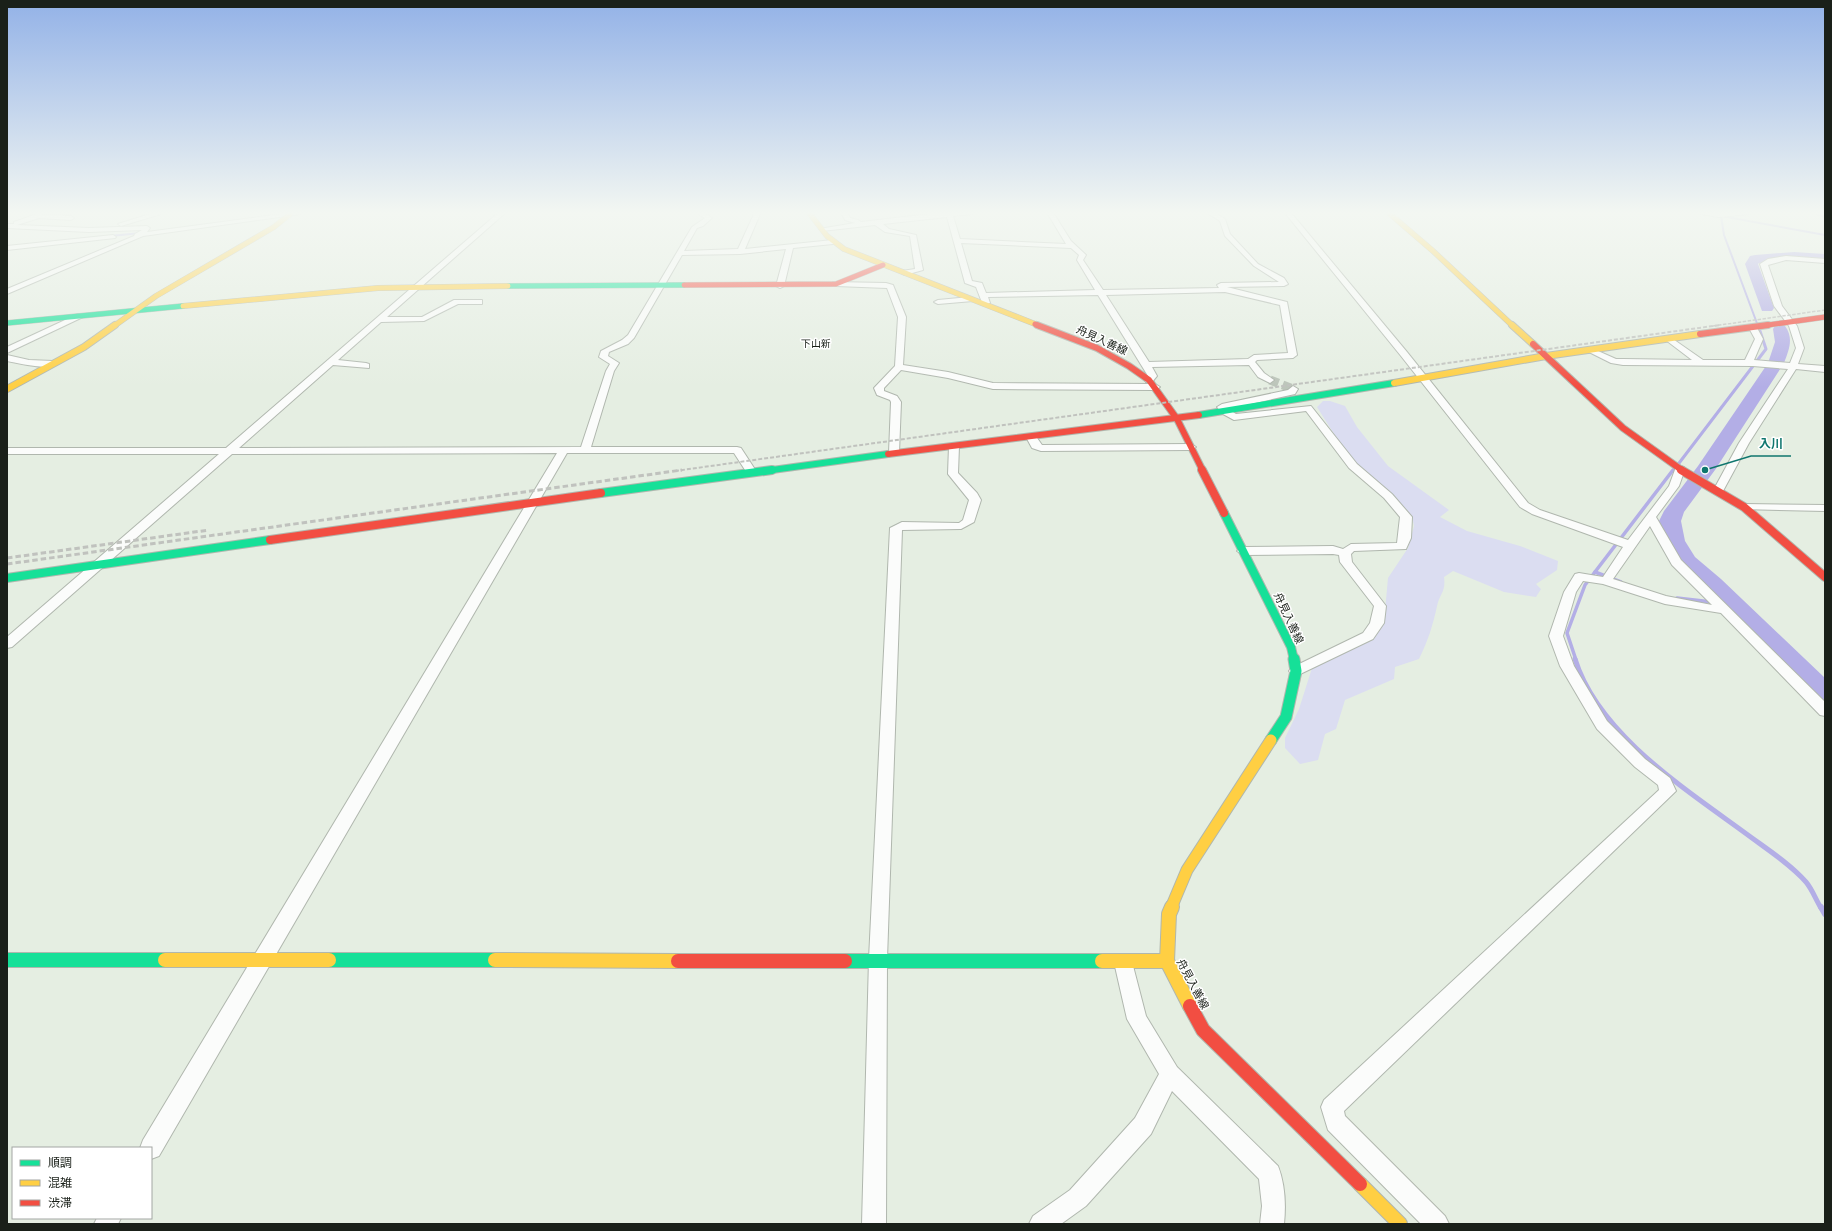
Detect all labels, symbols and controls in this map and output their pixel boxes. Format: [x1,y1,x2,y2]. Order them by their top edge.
street label: 舟見入善線 [1075,322,1130,357]
district label: 下山新 [801,337,831,349]
callout: 入川 [1751,432,1791,456]
text: 入川 [1759,436,1783,450]
street label: 舟見入善線 [1272,590,1307,645]
street label: 舟見入善線 [1175,956,1212,1011]
legend [12,1147,152,1219]
text: 順調 [48,1155,72,1169]
text: 混雑 [48,1175,72,1189]
text: 渋滞 [48,1195,72,1209]

